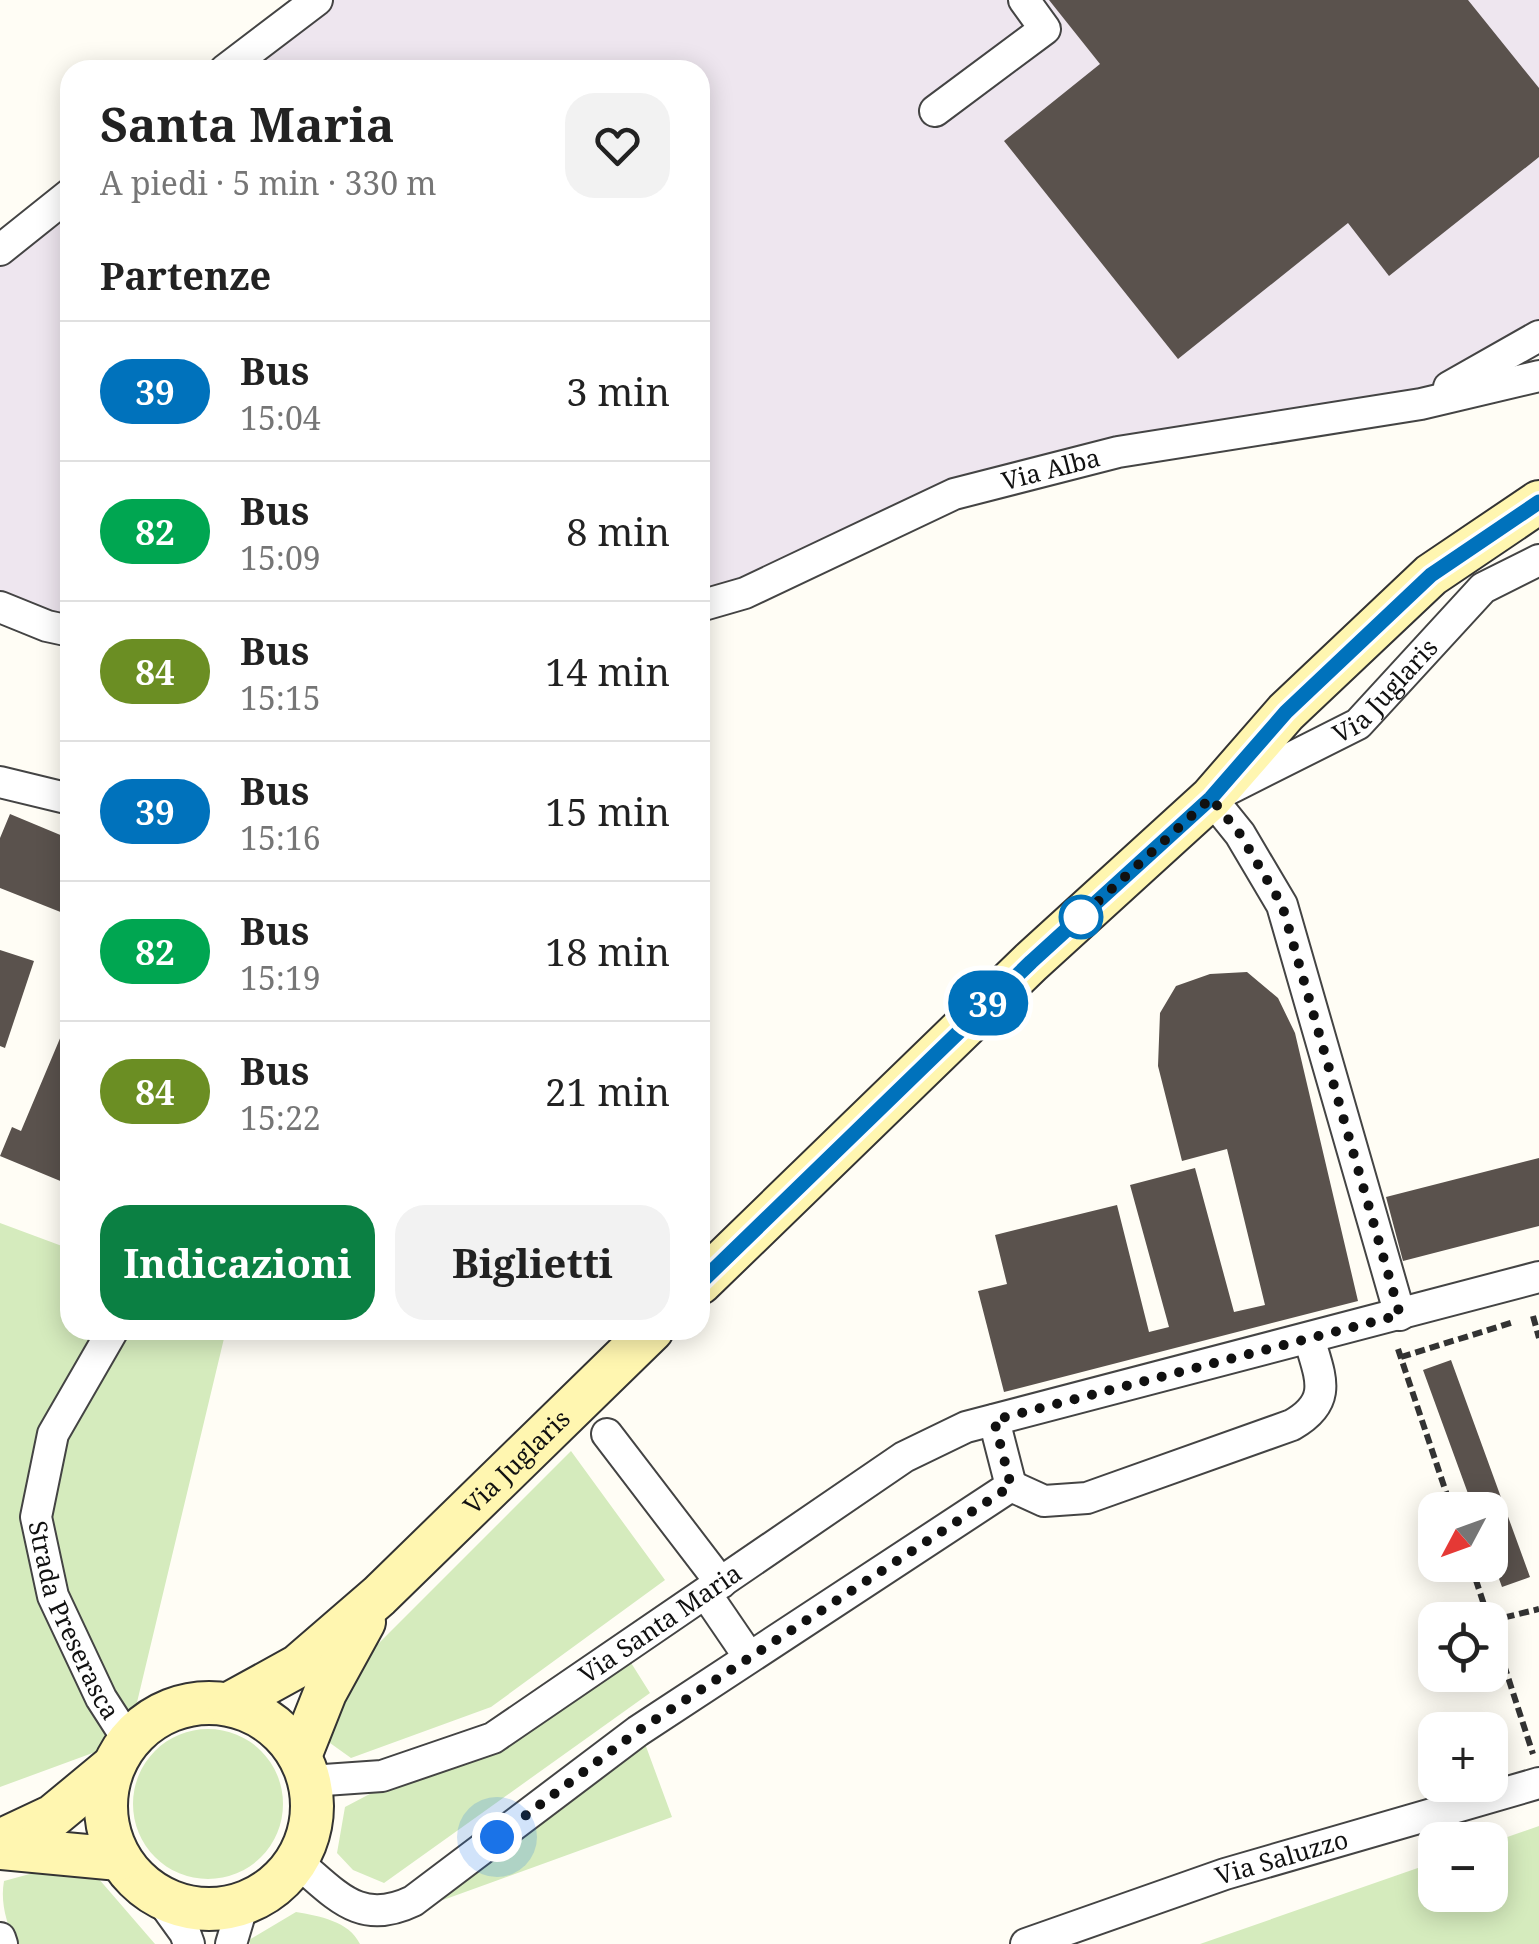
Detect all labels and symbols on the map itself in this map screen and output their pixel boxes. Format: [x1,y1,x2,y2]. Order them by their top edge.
street label: Via Alba [998,439,1103,497]
street label: Via Juglaris [1326,631,1444,750]
unlabelled marker [1060,896,1102,938]
line badge: 39 [943,970,1033,1036]
street label: Via Juglaris [455,1401,577,1521]
north arrow [1418,1492,1508,1582]
street label: Strada Preserasca [21,1517,128,1726]
street label: Via Santa Maria [572,1555,748,1691]
your location [472,1812,522,1862]
street label: Via Saluzzo [1210,1821,1352,1892]

